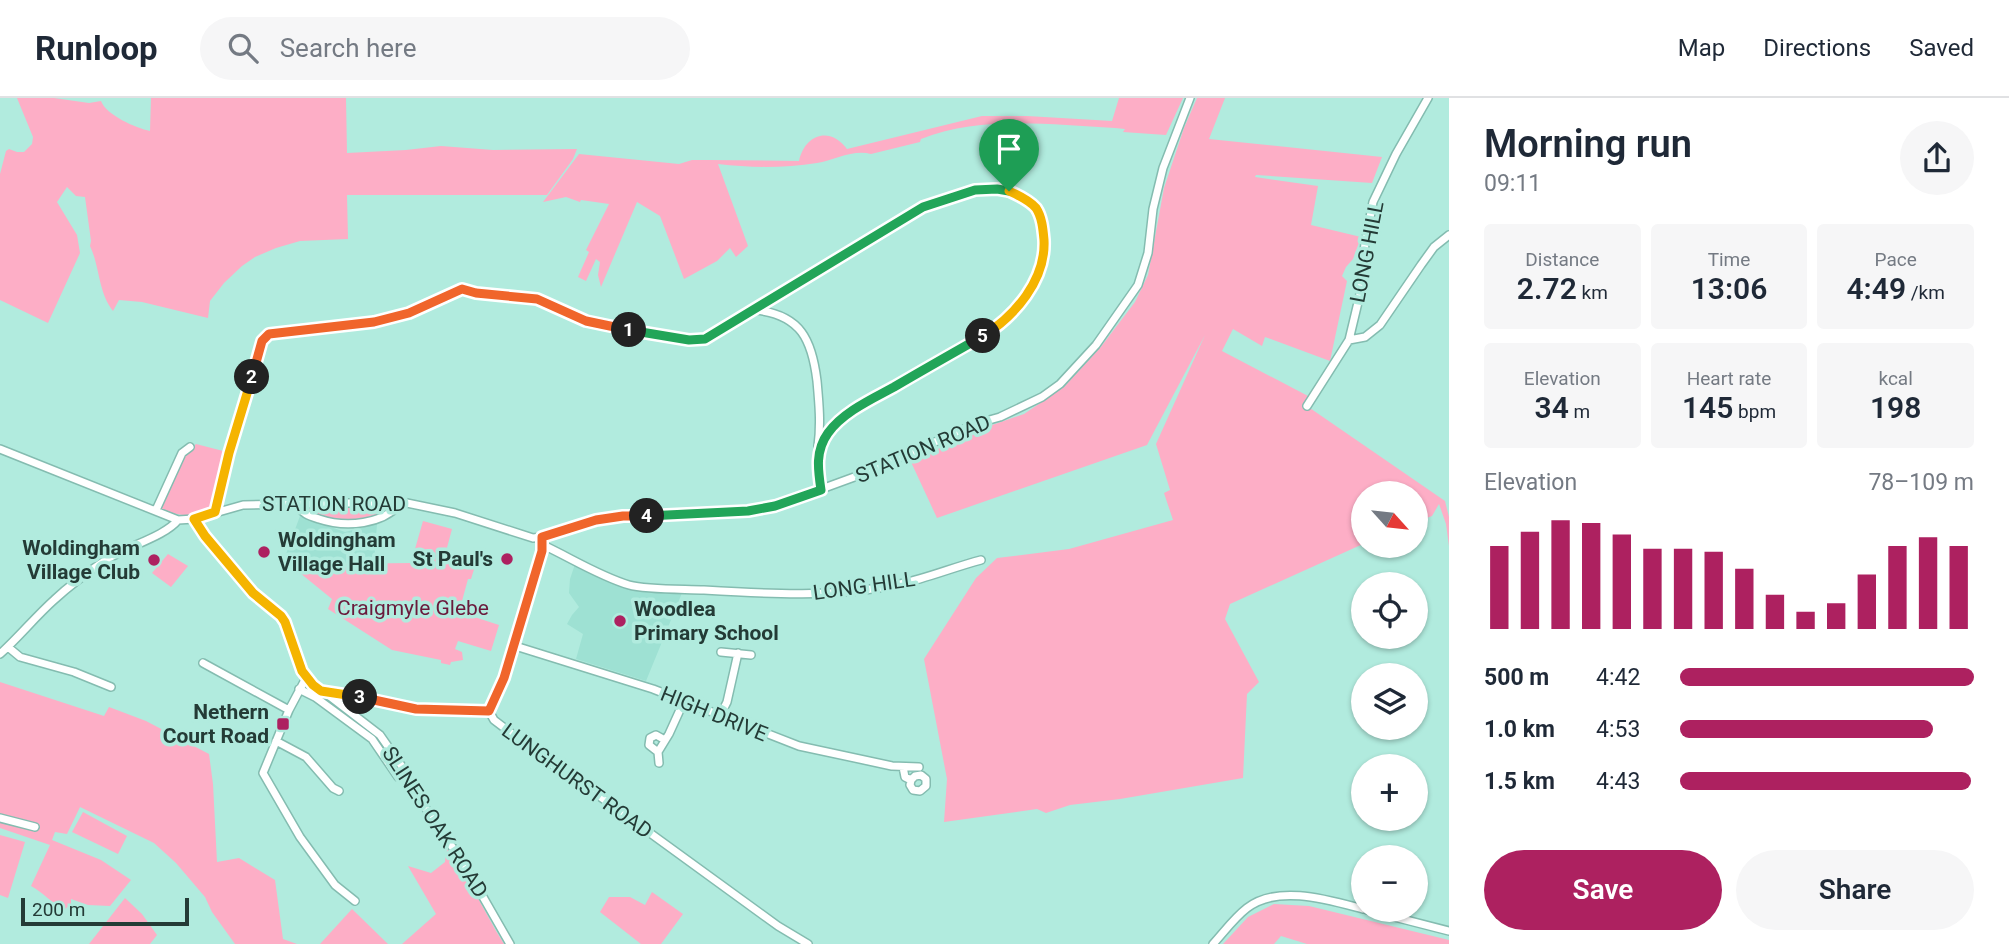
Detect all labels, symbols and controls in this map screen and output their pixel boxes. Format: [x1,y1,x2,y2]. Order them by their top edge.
search box [200,17,690,80]
text: Runloop [35,29,158,68]
icon: search [224,29,262,67]
text: Search here [280,33,416,63]
text: Map [1678,34,1725,62]
text: Directions [1763,34,1871,62]
text: Saved [1909,34,1974,62]
pin [979,119,1039,191]
button: share [1900,121,1974,195]
text: Morning run [1484,122,1692,166]
icon: arrive [990,130,1028,168]
text: 09:11 [1484,170,1541,197]
street label: LONG HILL [1345,199,1389,305]
text: Distance [1525,248,1599,271]
text: Time [1708,248,1750,271]
text: Pace [1875,248,1917,271]
text: 2.72 [1517,271,1577,306]
text: 13:06 [1691,271,1767,306]
text: 4:49 [1846,271,1906,306]
text: km [1577,281,1608,304]
text: /km [1906,281,1945,304]
pin: 1 [612,313,646,348]
text: 1 [623,318,634,341]
pin: 5 [965,318,1000,354]
text: 5 [977,324,988,347]
pin: 2 [234,360,270,394]
text: 2 [246,365,257,388]
text: Elevation [1524,367,1601,390]
text: Heart rate [1687,367,1771,390]
text: kcal [1878,367,1913,390]
text: 34 [1535,390,1569,425]
text: 145 [1682,390,1733,425]
text: 198 [1870,390,1921,425]
text: m [1569,400,1590,423]
text: bpm [1733,400,1776,423]
street label: STATION ROAD [852,410,994,488]
text: Elevation [1484,469,1577,496]
text: 78–109 m [1868,469,1974,496]
north arrow [1351,481,1428,558]
map controls [1351,481,1428,922]
street label: STATION ROAD [262,492,406,516]
pin: 4 [630,498,664,534]
text: 4 [641,504,652,527]
place label: Woldingham Village Hall [278,528,396,576]
place label: Woldingham Village Club [22,536,140,584]
marker: Woldingham Village Hall [256,544,272,560]
place label: St Paul's [412,547,493,571]
marker: St Paul's [499,551,515,567]
marker: Woldingham Village Club [146,552,162,568]
street label: LONG HILL [811,567,917,605]
button: locate [1351,572,1428,649]
park label: Craigmyle Glebe [337,596,489,620]
place label: Woodlea Primary School [634,597,779,645]
marker: Woodlea Primary School [612,613,628,629]
button: layers [1351,663,1428,740]
text: 500 m [1484,664,1549,691]
text: 4:42 [1596,664,1640,691]
pin: 3 [342,680,378,714]
street label: HIGH DRIVE [657,682,771,746]
text: 3 [354,685,365,708]
place label: Nethern Court Road [163,700,269,748]
marker: Nethern Court Road [275,716,291,732]
text: 1.0 km [1484,716,1555,743]
text: 4:53 [1596,716,1640,743]
street label: LUNGHURST ROAD [497,718,657,844]
street label: SLINES OAK ROAD [377,742,493,902]
button: + [1351,754,1428,831]
text: 1.5 km [1484,768,1555,795]
text: 4:43 [1596,768,1640,795]
button: − [1351,845,1428,922]
button: Save [1484,850,1722,930]
button: Share [1736,850,1974,930]
scale bar [21,895,189,927]
text: 200 m [32,898,85,921]

